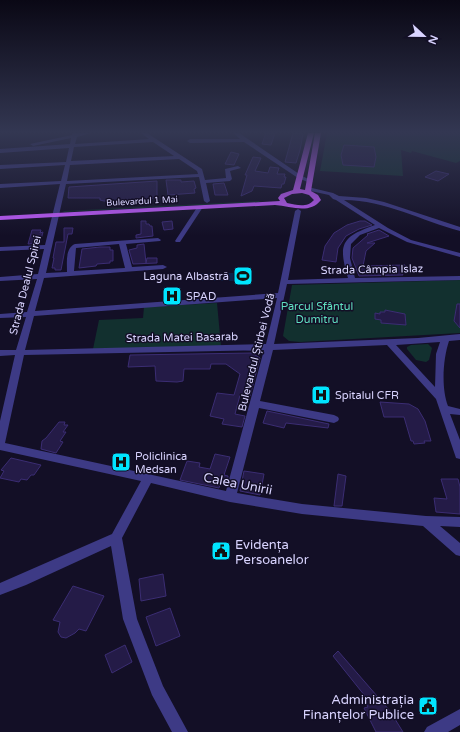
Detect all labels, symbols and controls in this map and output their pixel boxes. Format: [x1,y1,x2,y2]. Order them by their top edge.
north arrow [404,16,444,56]
text: N [425,33,440,46]
street label: Bulevardul 1 Mai [106,194,178,209]
street label: Strada Dealul Spirei [7,234,44,336]
street label: Strada Câmpia Islaz [321,262,424,277]
sports icon: Laguna Albastră [232,265,254,287]
place label: Laguna Albastră [143,270,229,283]
hospital icon: SPAD [161,285,183,307]
place label: SPAD [186,290,216,303]
street label: Bulevardul Știrbei Vodă [235,292,278,413]
park label: Parcul Sfântul Dumitru [281,300,353,326]
street label: Strada Matei Basarab [126,330,238,345]
hospital icon: Spitalul CFR [310,384,332,406]
place label: Spitalul CFR [335,389,399,402]
place label: Policlinica Medsan [135,450,187,476]
hospital icon: Policlinica Medsan [110,451,132,473]
street label: Calea Unirii [202,469,274,498]
place label: Evidența Persoanelor [235,537,309,568]
public building icon: Evidența Persoanelor [210,540,232,562]
place label: Administrația Finanțelor Publice [303,692,414,723]
public building icon: Administrația Finanțelor Publice [417,695,439,717]

